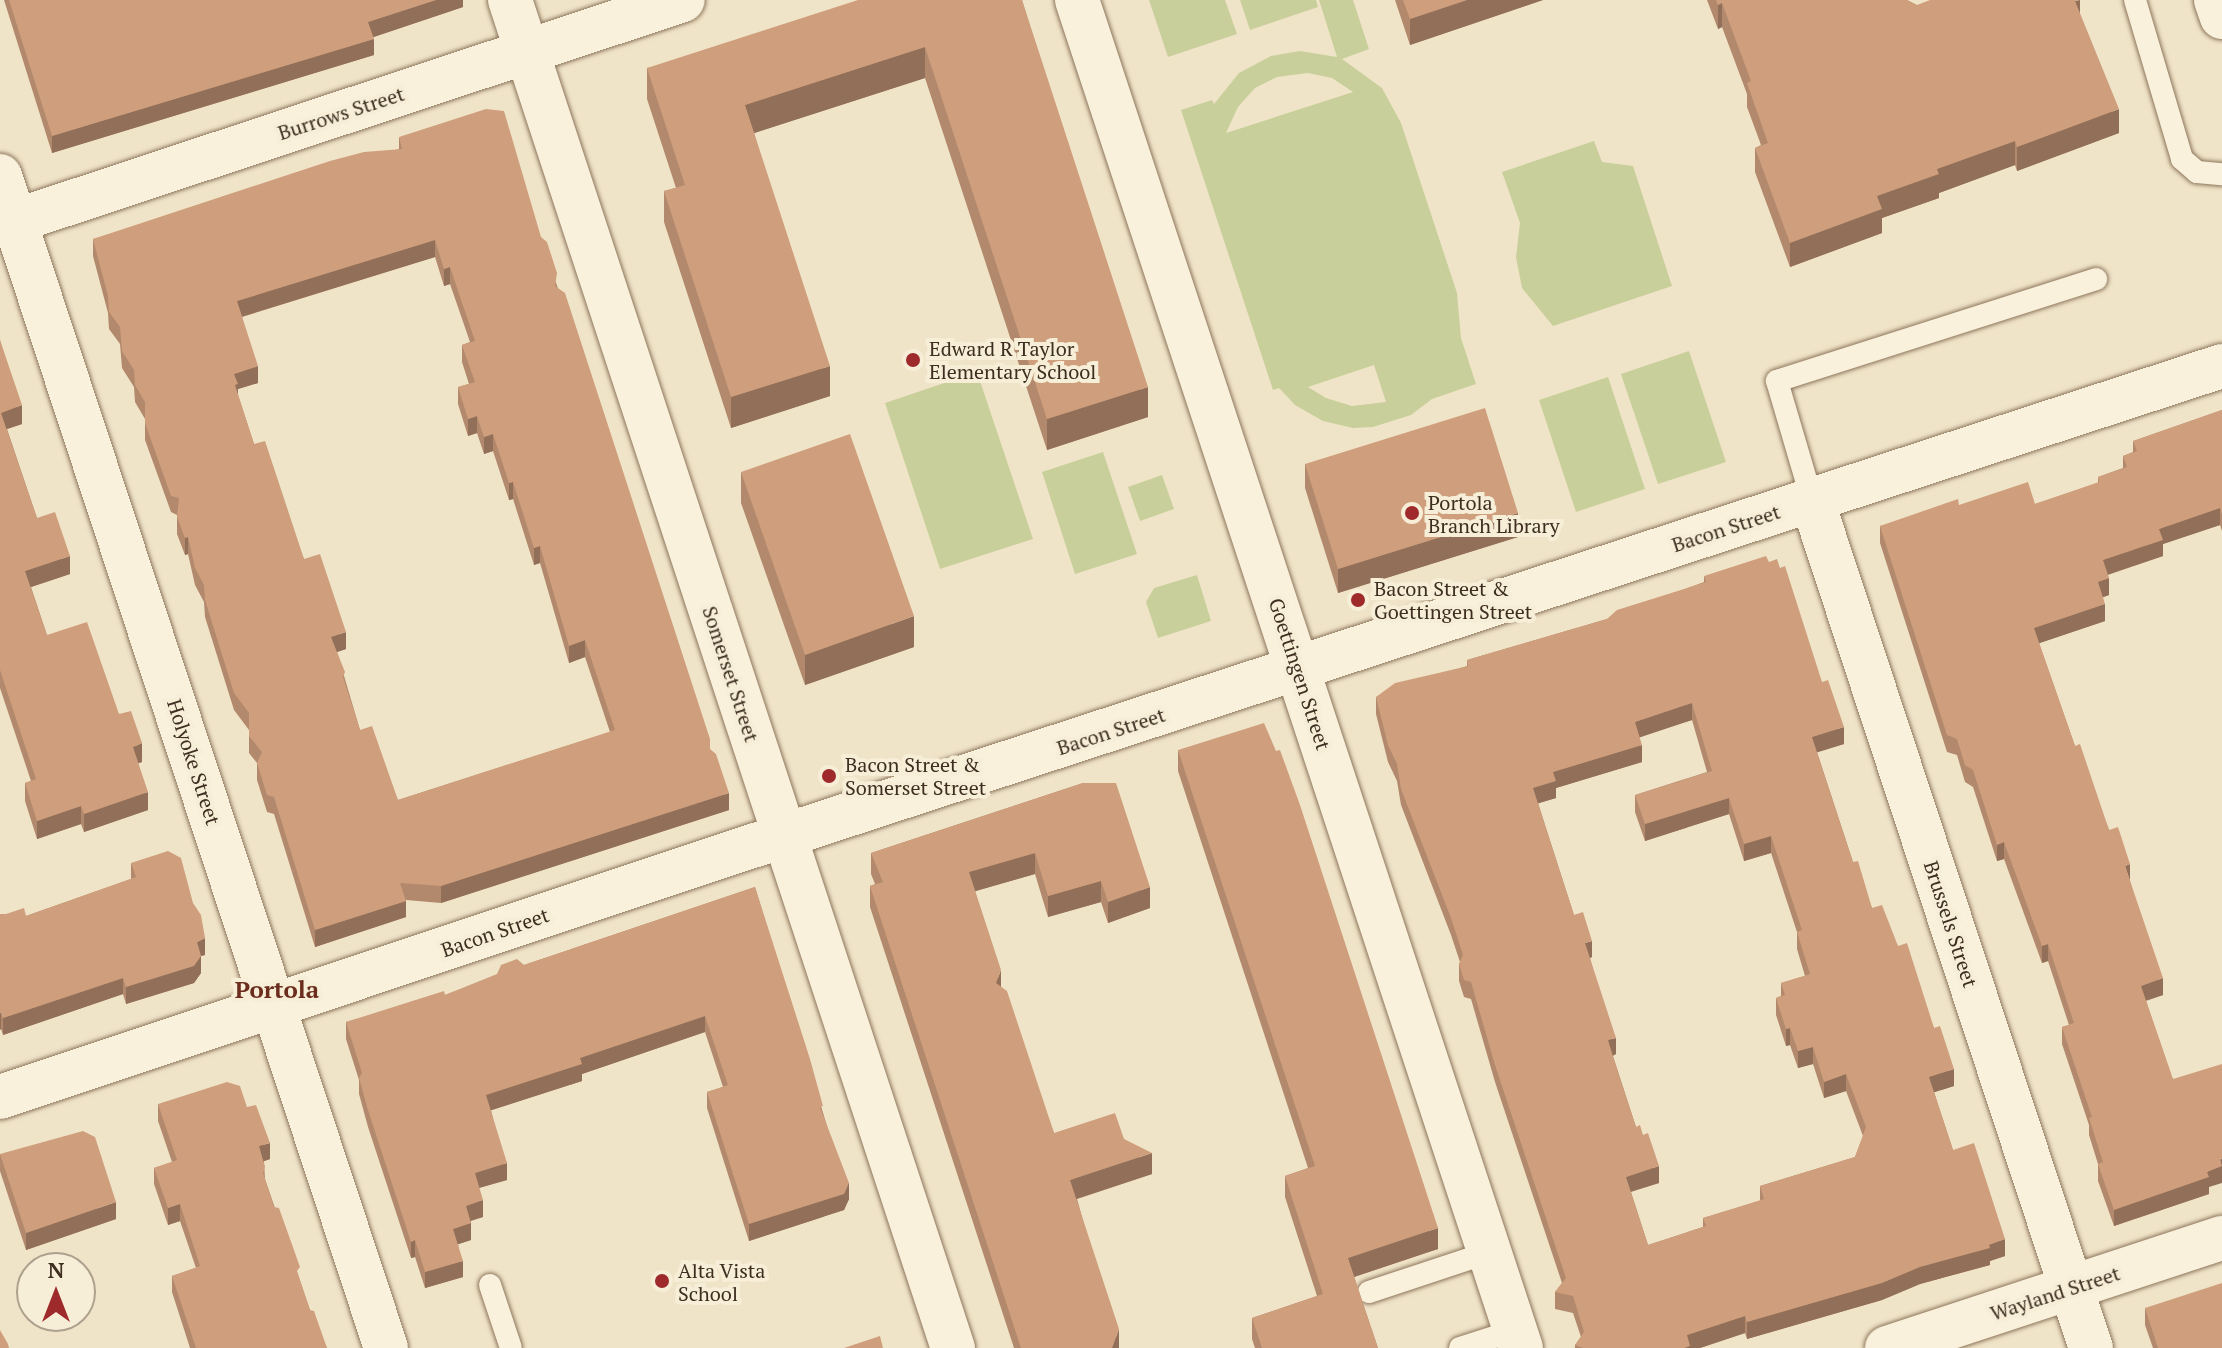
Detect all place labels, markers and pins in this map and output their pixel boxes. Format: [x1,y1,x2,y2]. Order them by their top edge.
place label: Edward R Taylor Elementary School [929,336,1096,383]
marker: Edward R Taylor Elementary School [904,351,922,369]
place label: Portola Branch Library [1428,490,1560,537]
marker: Portola Branch Library [1403,504,1421,522]
place label: Bacon Street & Goettingen Street [1374,576,1532,623]
marker: Bacon Street & Goettingen Street [1349,591,1367,609]
place label: Bacon Street & Somerset Street [845,752,986,799]
marker: Bacon Street & Somerset Street [820,767,838,785]
place label: Alta Vista School [678,1258,766,1305]
marker: Alta Vista School [653,1272,671,1290]

